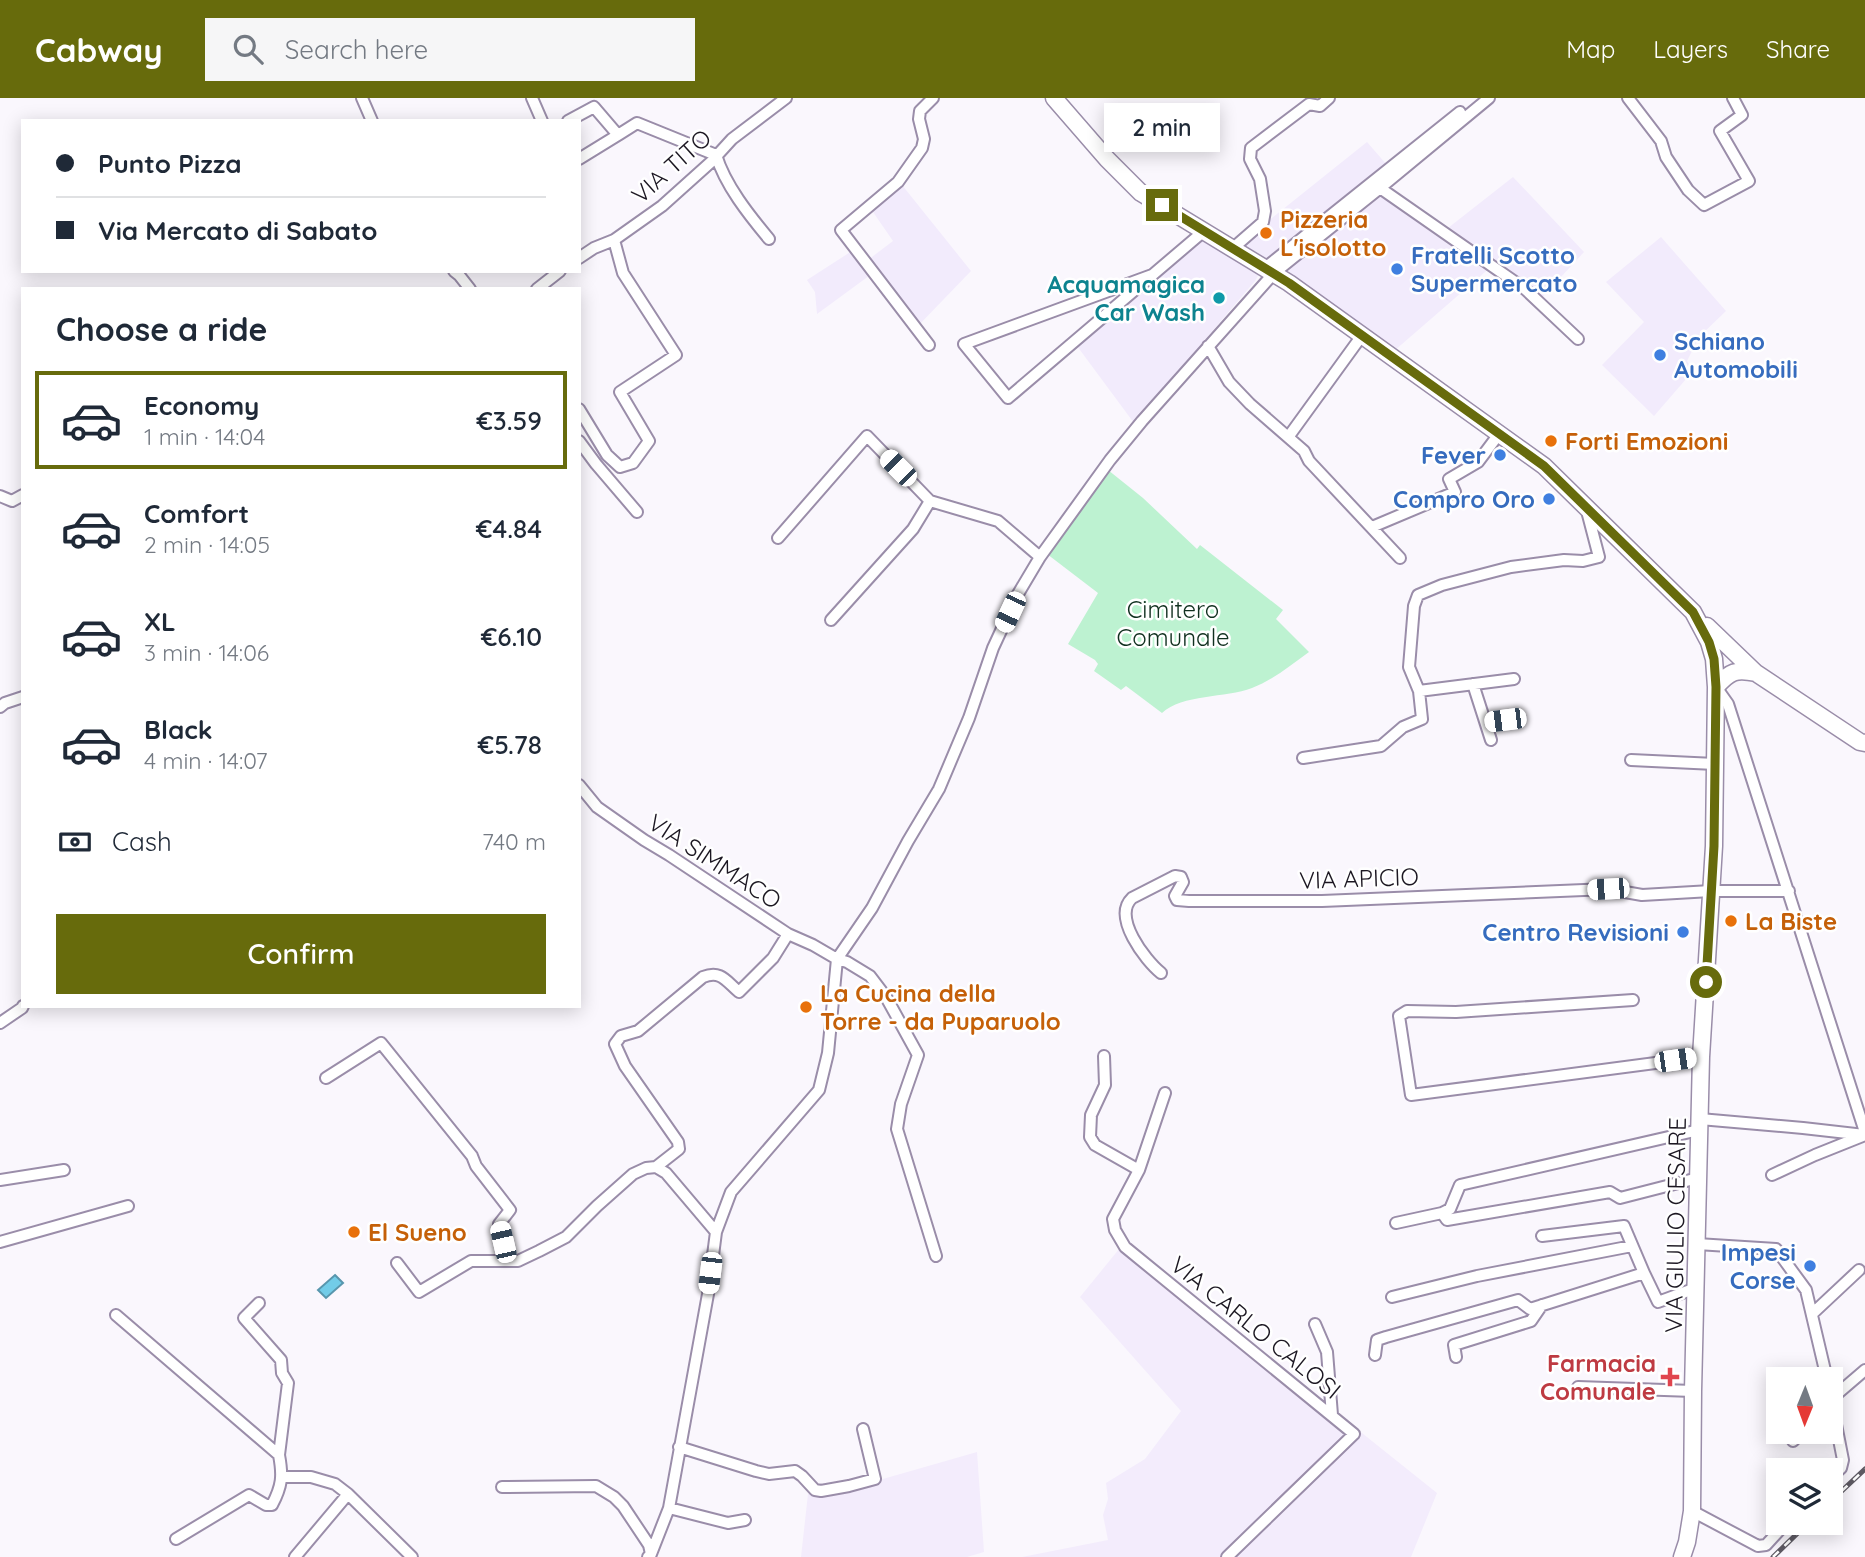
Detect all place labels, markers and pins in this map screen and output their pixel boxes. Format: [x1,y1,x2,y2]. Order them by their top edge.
place label: Pizzeria L'isolotto [1280,204,1387,262]
marker: Pizzeria L'isolotto [1258,225,1274,241]
place label: Fratelli Scotto Supermercato [1411,240,1577,298]
marker: Fratelli Scotto Supermercato [1389,261,1405,277]
place label: Acquamagica Car Wash [1047,269,1205,327]
marker: Acquamagica Car Wash [1211,290,1227,306]
place label: Schiano Automobili [1674,326,1798,384]
marker: Schiano Automobili [1652,347,1668,363]
place label: Forti Emozioni [1565,426,1729,456]
marker: Forti Emozioni [1543,433,1559,449]
place label: Fever [1421,440,1486,470]
marker: Fever [1492,447,1508,463]
place label: Compro Oro [1393,484,1535,514]
marker: Compro Oro [1541,491,1557,507]
place label: La Biste [1745,906,1837,936]
marker: La Biste [1723,913,1739,929]
place label: Centro Revisioni [1482,917,1669,947]
marker: Centro Revisioni [1675,924,1691,940]
place label: La Cucina della Torre - da Puparuolo [820,978,1061,1036]
marker: La Cucina della Torre - da Puparuolo [798,999,814,1015]
place label: El Sueno [368,1217,467,1247]
marker: El Sueno [346,1224,362,1240]
place label: Impesi Corse [1721,1237,1796,1295]
marker: Impesi Corse [1802,1258,1818,1274]
place label: Farmacia Comunale [1540,1348,1656,1406]
marker: Farmacia Comunale [1662,1369,1678,1385]

